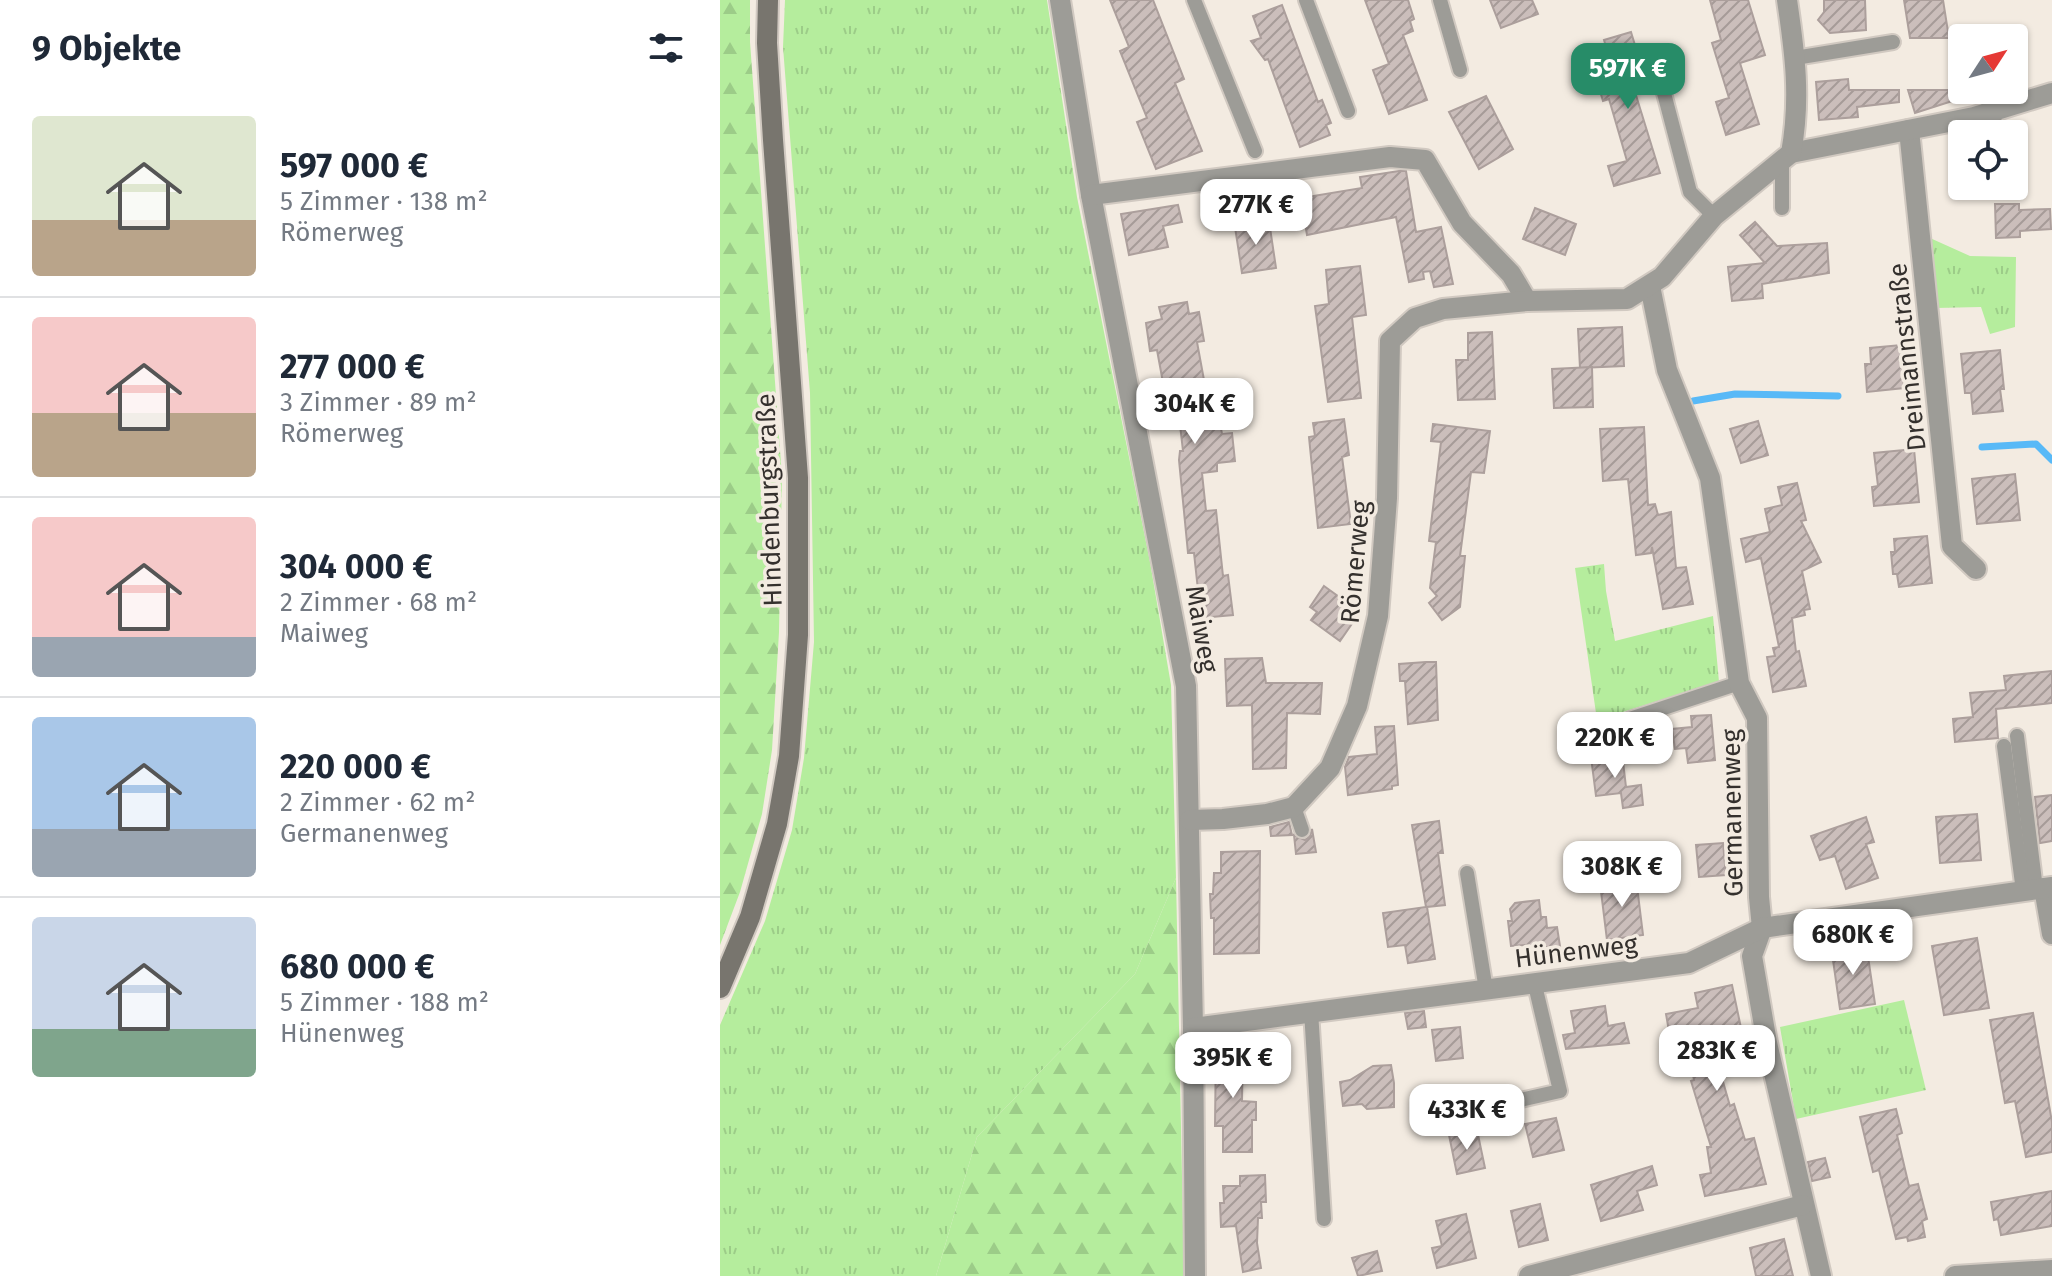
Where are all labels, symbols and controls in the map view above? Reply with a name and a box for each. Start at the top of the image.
north arrow [1948,24,2028,104]
map controls [1948,24,2028,200]
icon: filters [644,26,688,70]
text: 9 Objekte [32,28,181,69]
pin: 597K € [1563,43,1693,111]
text: 597K € [1589,53,1667,84]
button: locate [1948,120,2028,200]
text: 597 000 € [280,145,428,186]
icon: home [96,148,192,244]
pin: 277K € [1191,179,1321,247]
text: 5 Zimmer · 138 m² [280,186,488,217]
text: 277K € [1218,189,1294,220]
text: Römerweg [280,217,403,248]
street label: Dreimannstraße [1882,261,1933,452]
text: 277 000 € [280,346,425,387]
icon: home [96,349,192,445]
pin: 304K € [1130,378,1260,446]
text: 3 Zimmer · 89 m² [280,387,477,418]
text: 304K € [1154,388,1236,419]
street label: Hindenburgstraße [750,393,789,607]
text: Römerweg [280,418,403,449]
street label: Römerweg [1335,499,1376,625]
text: 304 000 € [280,546,433,587]
icon: home [96,549,192,645]
street label: Maiweg [1179,583,1224,676]
text: 2 Zimmer · 68 m² [280,587,477,618]
text: Maiweg [280,618,368,649]
pin: 220K € [1550,712,1680,780]
text: 220K € [1575,722,1655,753]
street label: Germanenweg [1716,728,1749,897]
text: 220 000 € [280,746,431,787]
icon: home [96,749,192,845]
text: 2 Zimmer · 62 m² [280,787,475,818]
text: Germanenweg [280,818,448,849]
pin: 308K € [1557,841,1687,909]
text: 308K € [1581,851,1663,882]
pin: 680K € [1788,909,1918,977]
text: 680K € [1812,919,1894,950]
street label: Hünenweg [1513,929,1640,974]
text: 680 000 € [280,946,435,987]
icon: home [96,949,192,1045]
text: 5 Zimmer · 188 m² [280,987,489,1018]
text: Hünenweg [280,1018,404,1049]
pin: 283K € [1652,1025,1782,1093]
pin: 395K € [1168,1032,1298,1100]
text: 283K € [1677,1035,1757,1066]
text: 395K € [1193,1042,1273,1073]
pin: 433K € [1402,1084,1532,1152]
text: 433K € [1427,1094,1507,1125]

